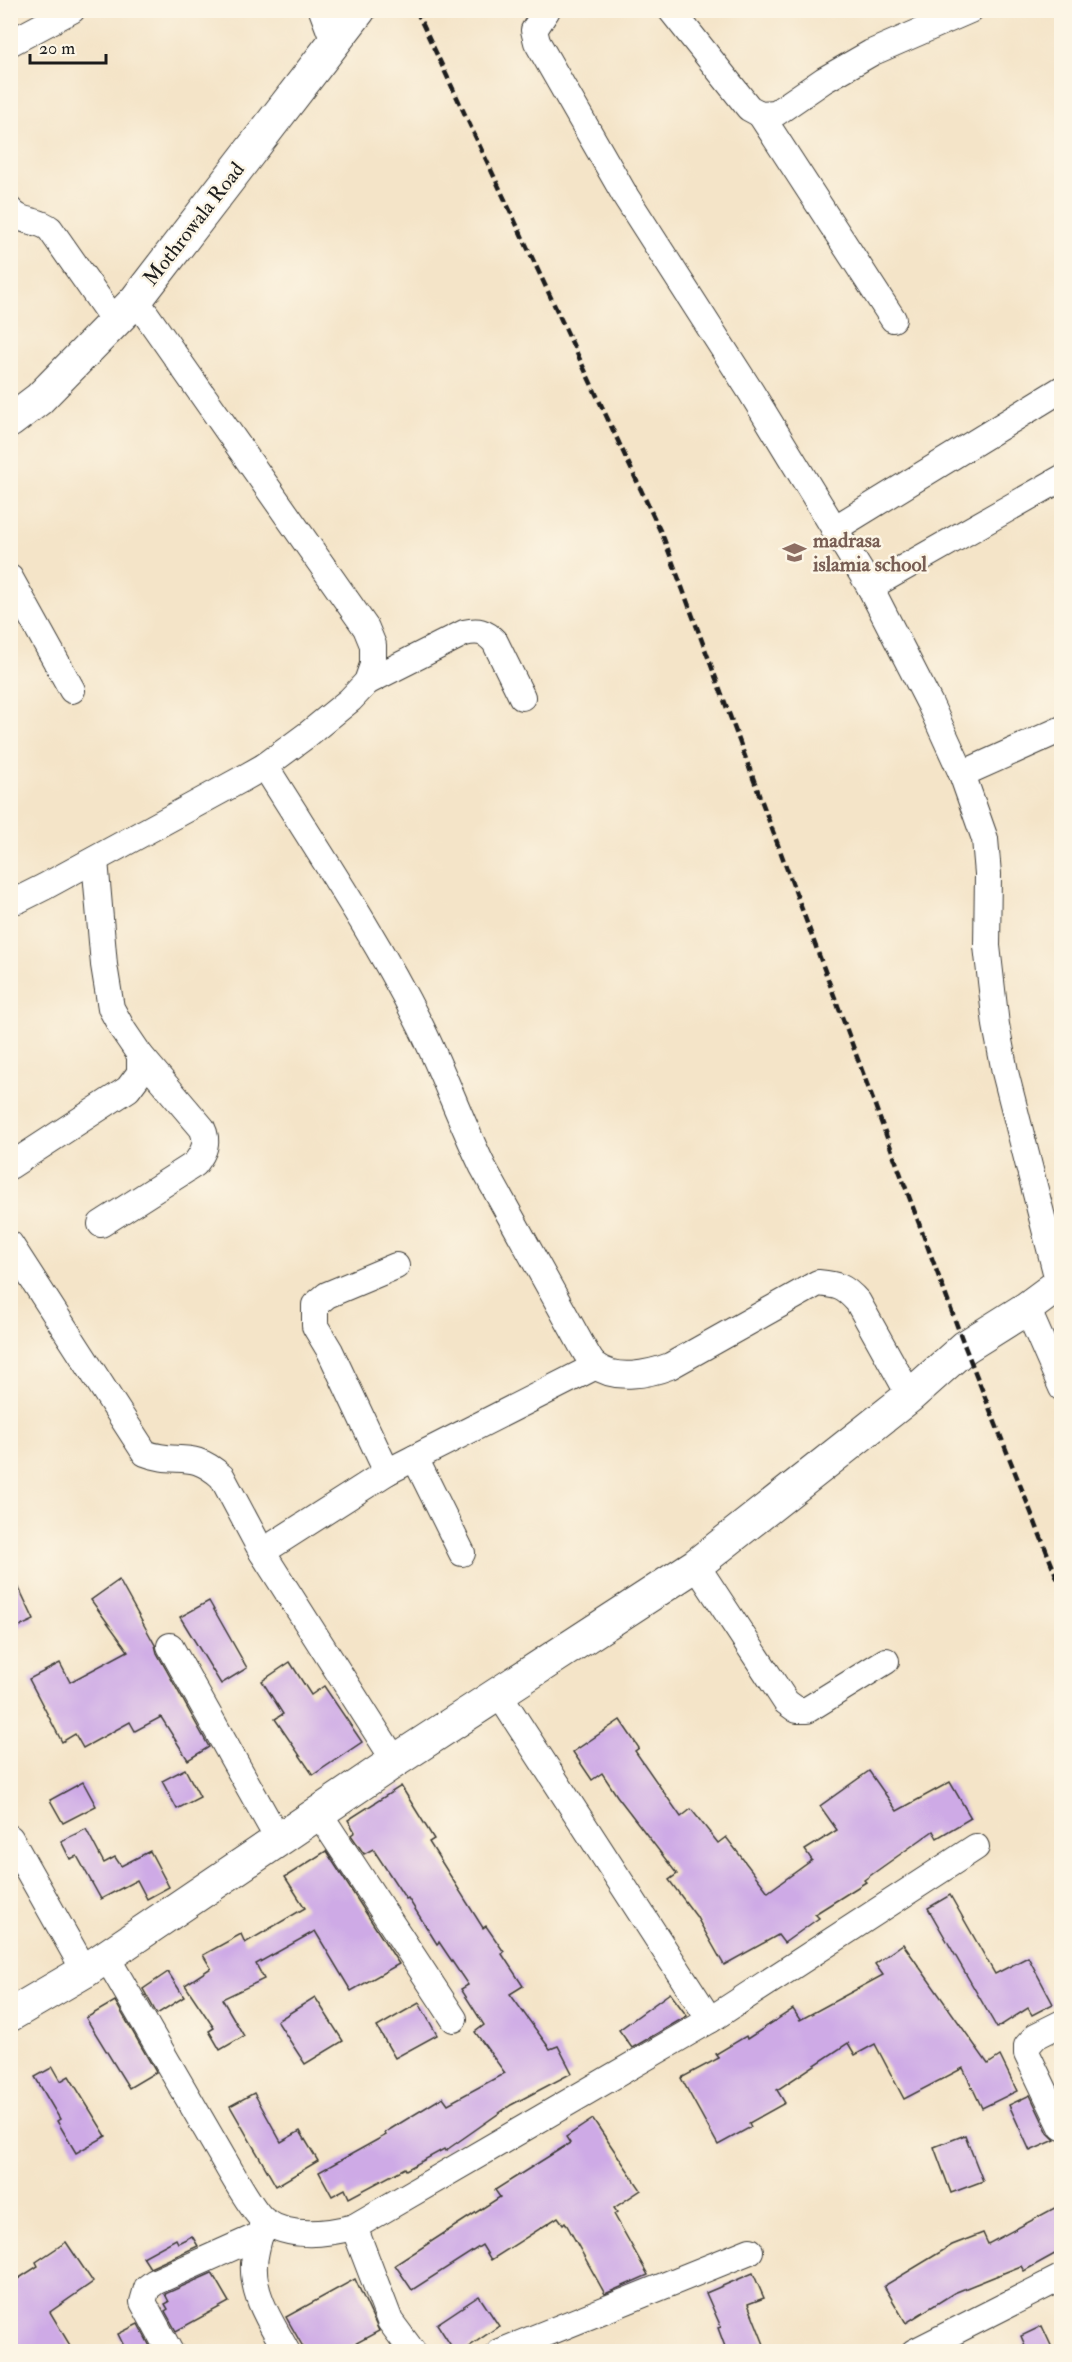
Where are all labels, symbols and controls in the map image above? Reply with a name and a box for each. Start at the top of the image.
scale bar [30,27,106,65]
text: 20 m [39,37,75,60]
street label: Mothrowala Road [137,156,251,291]
place label: madrasa islamia school [812,527,927,578]
school or university icon: madrasa islamia school [782,539,808,565]

